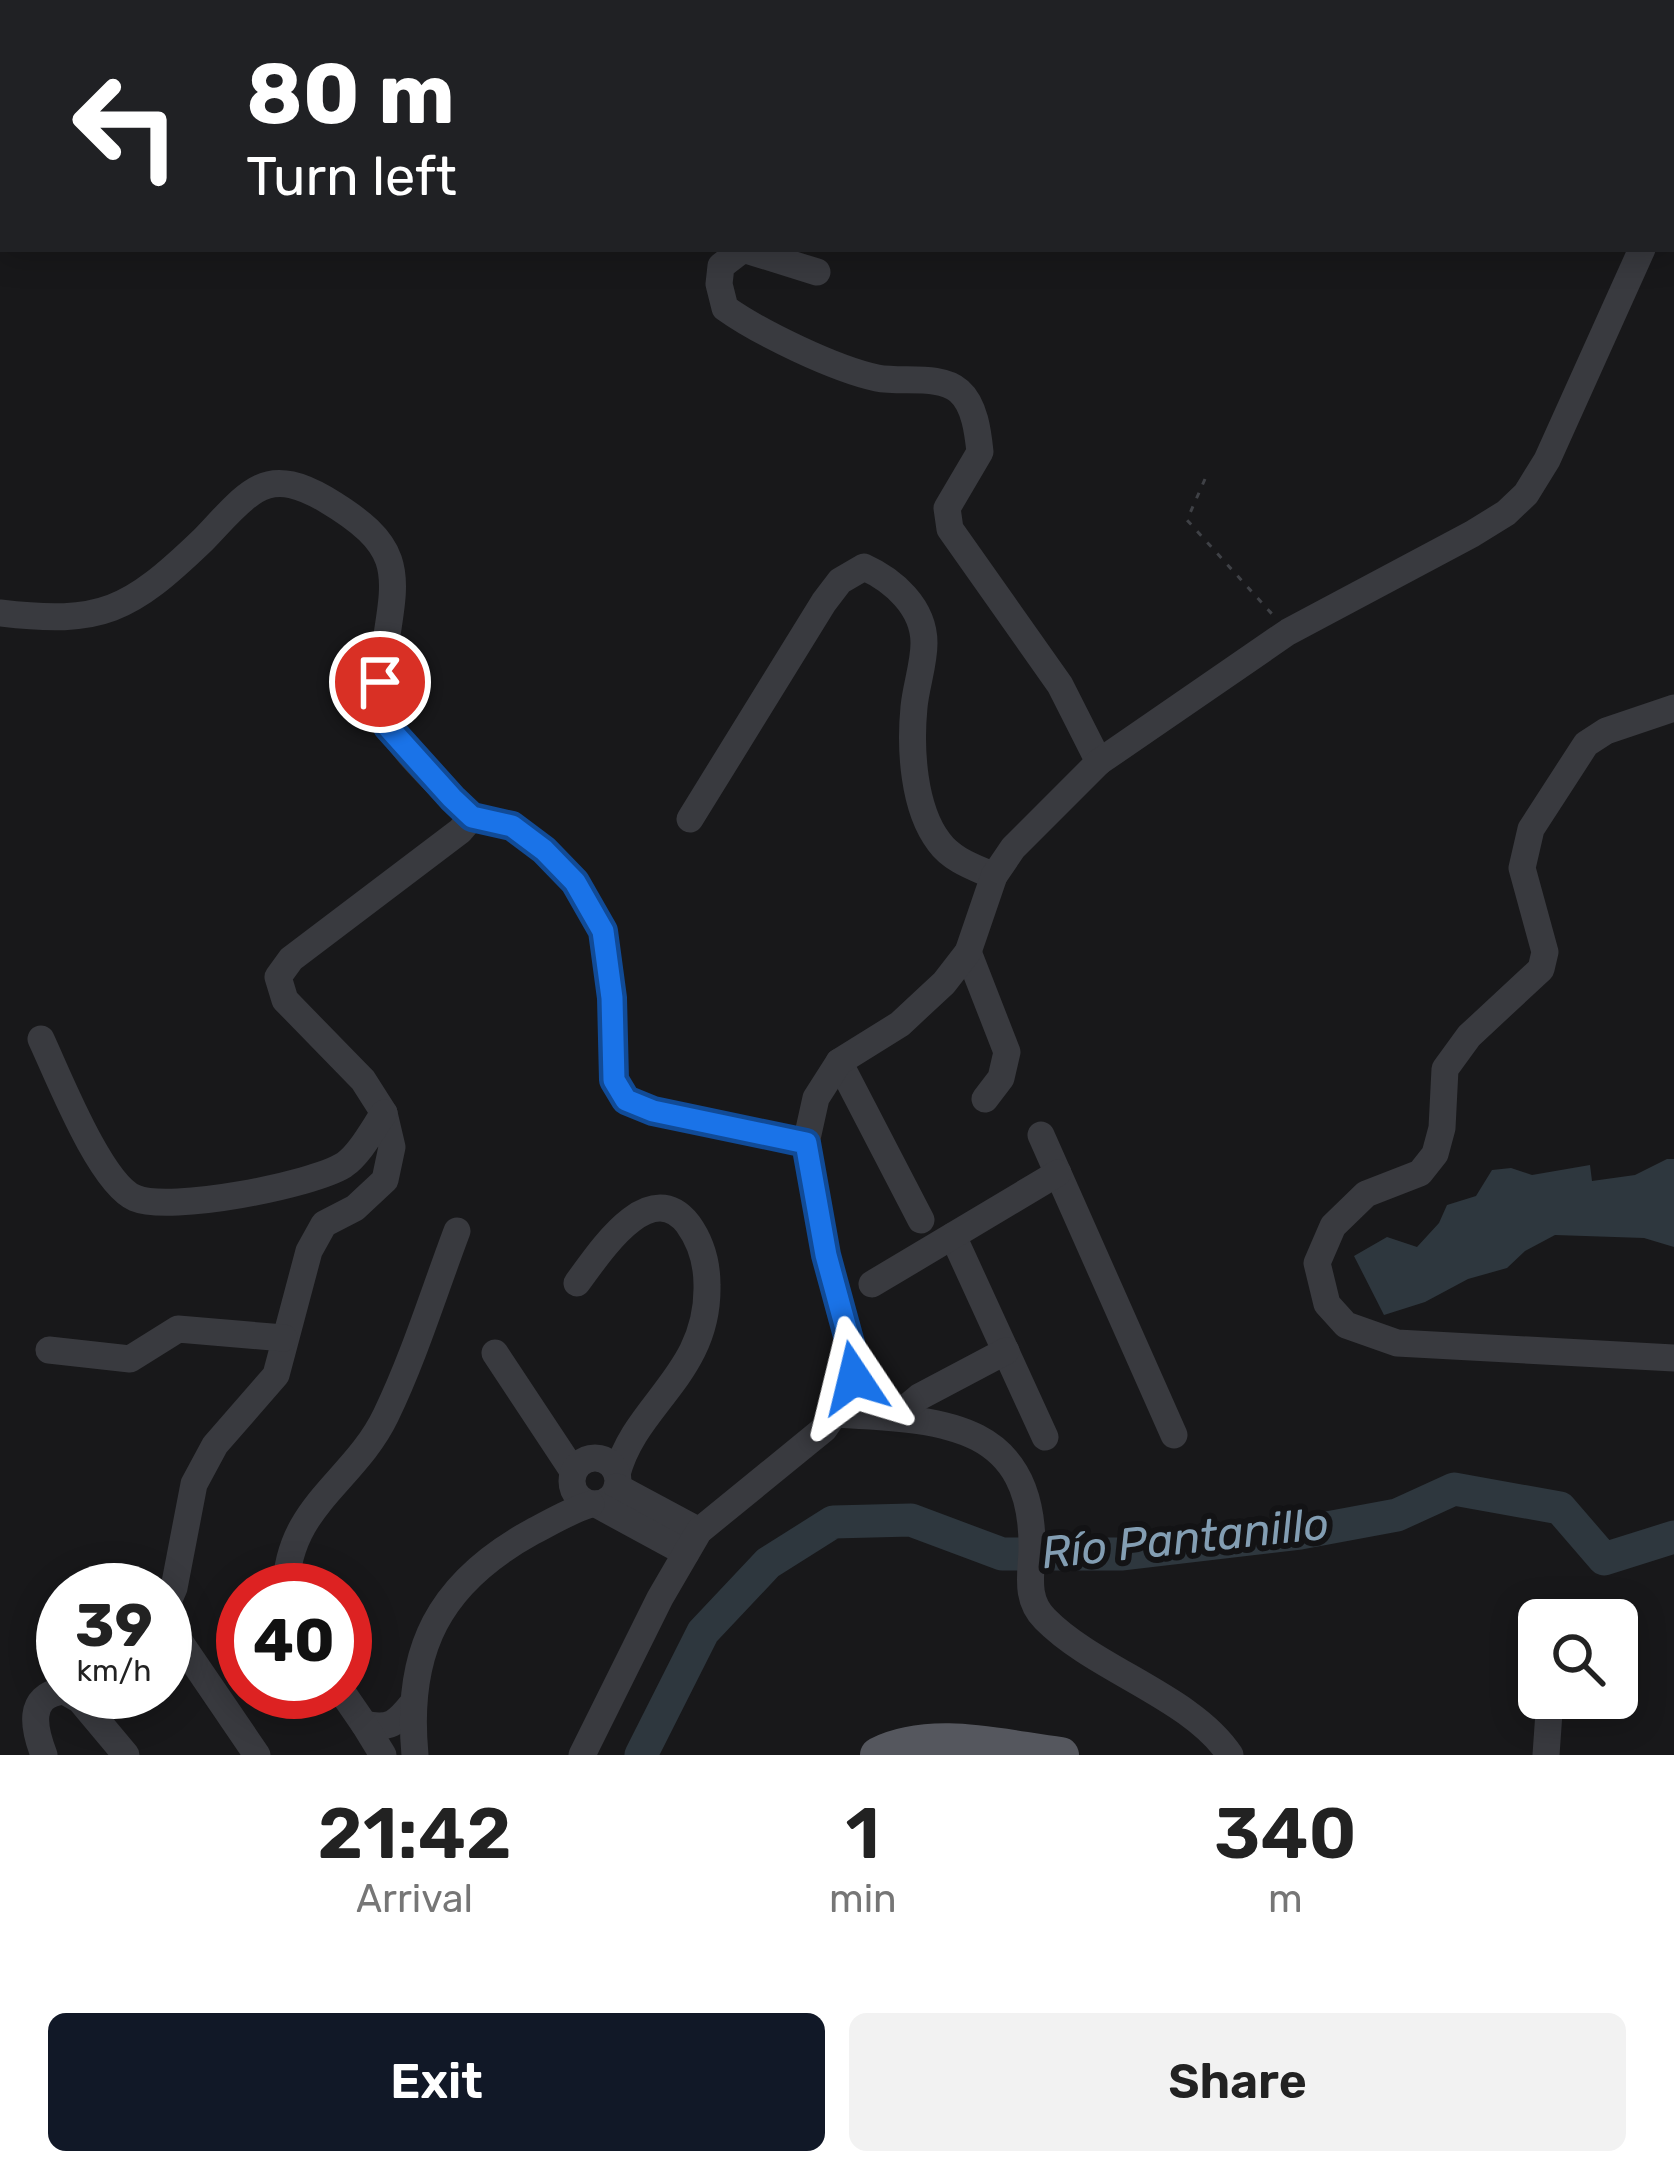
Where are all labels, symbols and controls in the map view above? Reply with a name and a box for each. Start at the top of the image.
text: 80 m [246,44,455,144]
icon: left [48,48,204,204]
text: Turn left [246,145,457,209]
pin [329,631,431,733]
icon: arrive [347,649,413,715]
position arrow [791,1315,917,1441]
water label: Río Pantanillo [1038,1497,1332,1579]
speed limit sign: 40 [216,1563,372,1719]
text: 39 [75,1590,153,1661]
map controls [1518,1599,1638,1719]
button: search [1518,1599,1638,1719]
text: km/h [77,1653,151,1689]
text: 21:42 [317,1791,512,1876]
text: 1 [846,1791,880,1876]
text: 340 [1214,1791,1357,1876]
text: Arrival [356,1876,473,1922]
text: min [829,1876,897,1922]
text: m [1268,1876,1303,1922]
button: Exit [48,2013,825,2151]
button: Share [849,2013,1626,2151]

